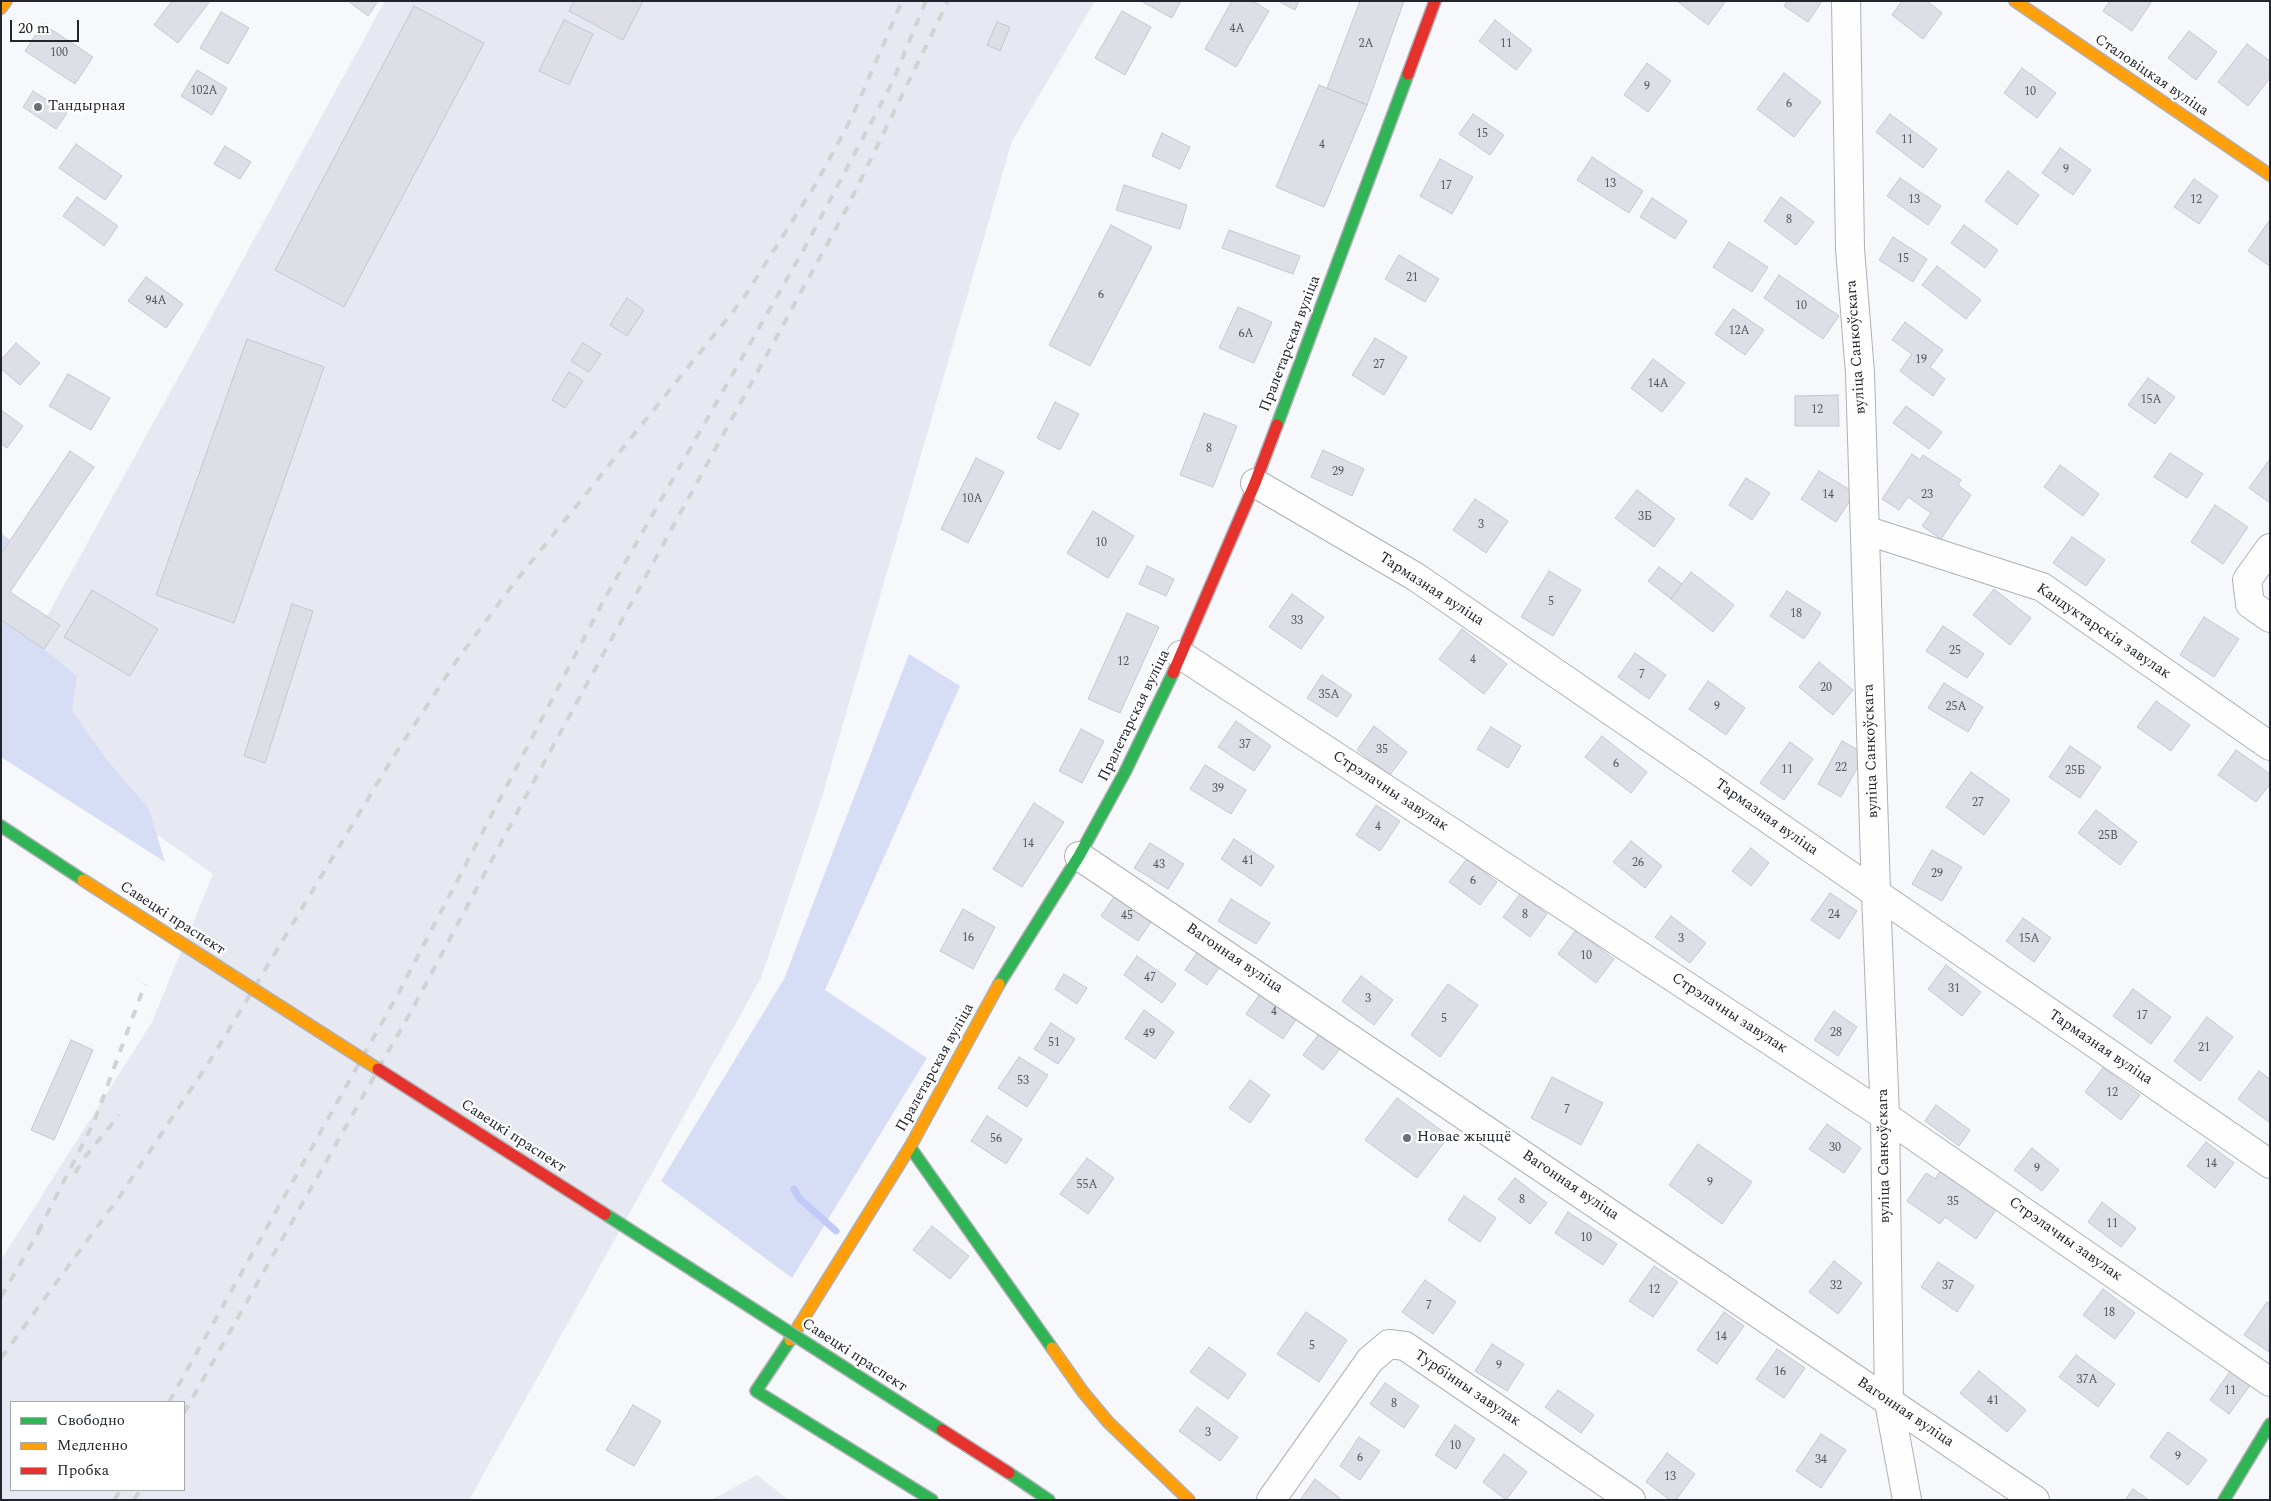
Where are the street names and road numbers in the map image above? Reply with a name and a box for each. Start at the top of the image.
street label: Сталовіцкая вуліца [2091,31,2211,121]
street label: Пралетарская вуліца [1257,273,1325,415]
street label: вуліца Санкоўскага [1843,279,1871,415]
street label: Тармазная вуліца [1375,549,1487,631]
street label: Кандуктарскія завулак [2032,580,2174,684]
street label: Пралетарская вуліца [1095,647,1175,785]
street label: вуліца Санкоўскага [1861,683,1883,819]
street label: Стрэлачны завулак [1329,748,1451,836]
street label: Тармазная вуліца [1711,776,1821,860]
street label: Савецкі праспект [116,878,228,960]
street label: Вагонная вуліца [1182,920,1286,998]
street label: Стрэлачны завулак [1668,970,1790,1058]
street label: Пралетарская вуліца [893,1000,979,1136]
street label: Тармазная вуліца [2045,1007,2155,1089]
street label: вуліца Санкоўскага [1875,1088,1895,1224]
street label: Савецкі праспект [457,1096,569,1178]
street label: Вагонная вуліца [1518,1147,1622,1225]
street label: Стрэлачны завулак [2005,1194,2125,1286]
street label: Савецкі праспект [798,1315,910,1397]
street label: Турбінны завулак [1410,1347,1524,1431]
street label: Вагонная вуліца [1853,1374,1957,1452]

